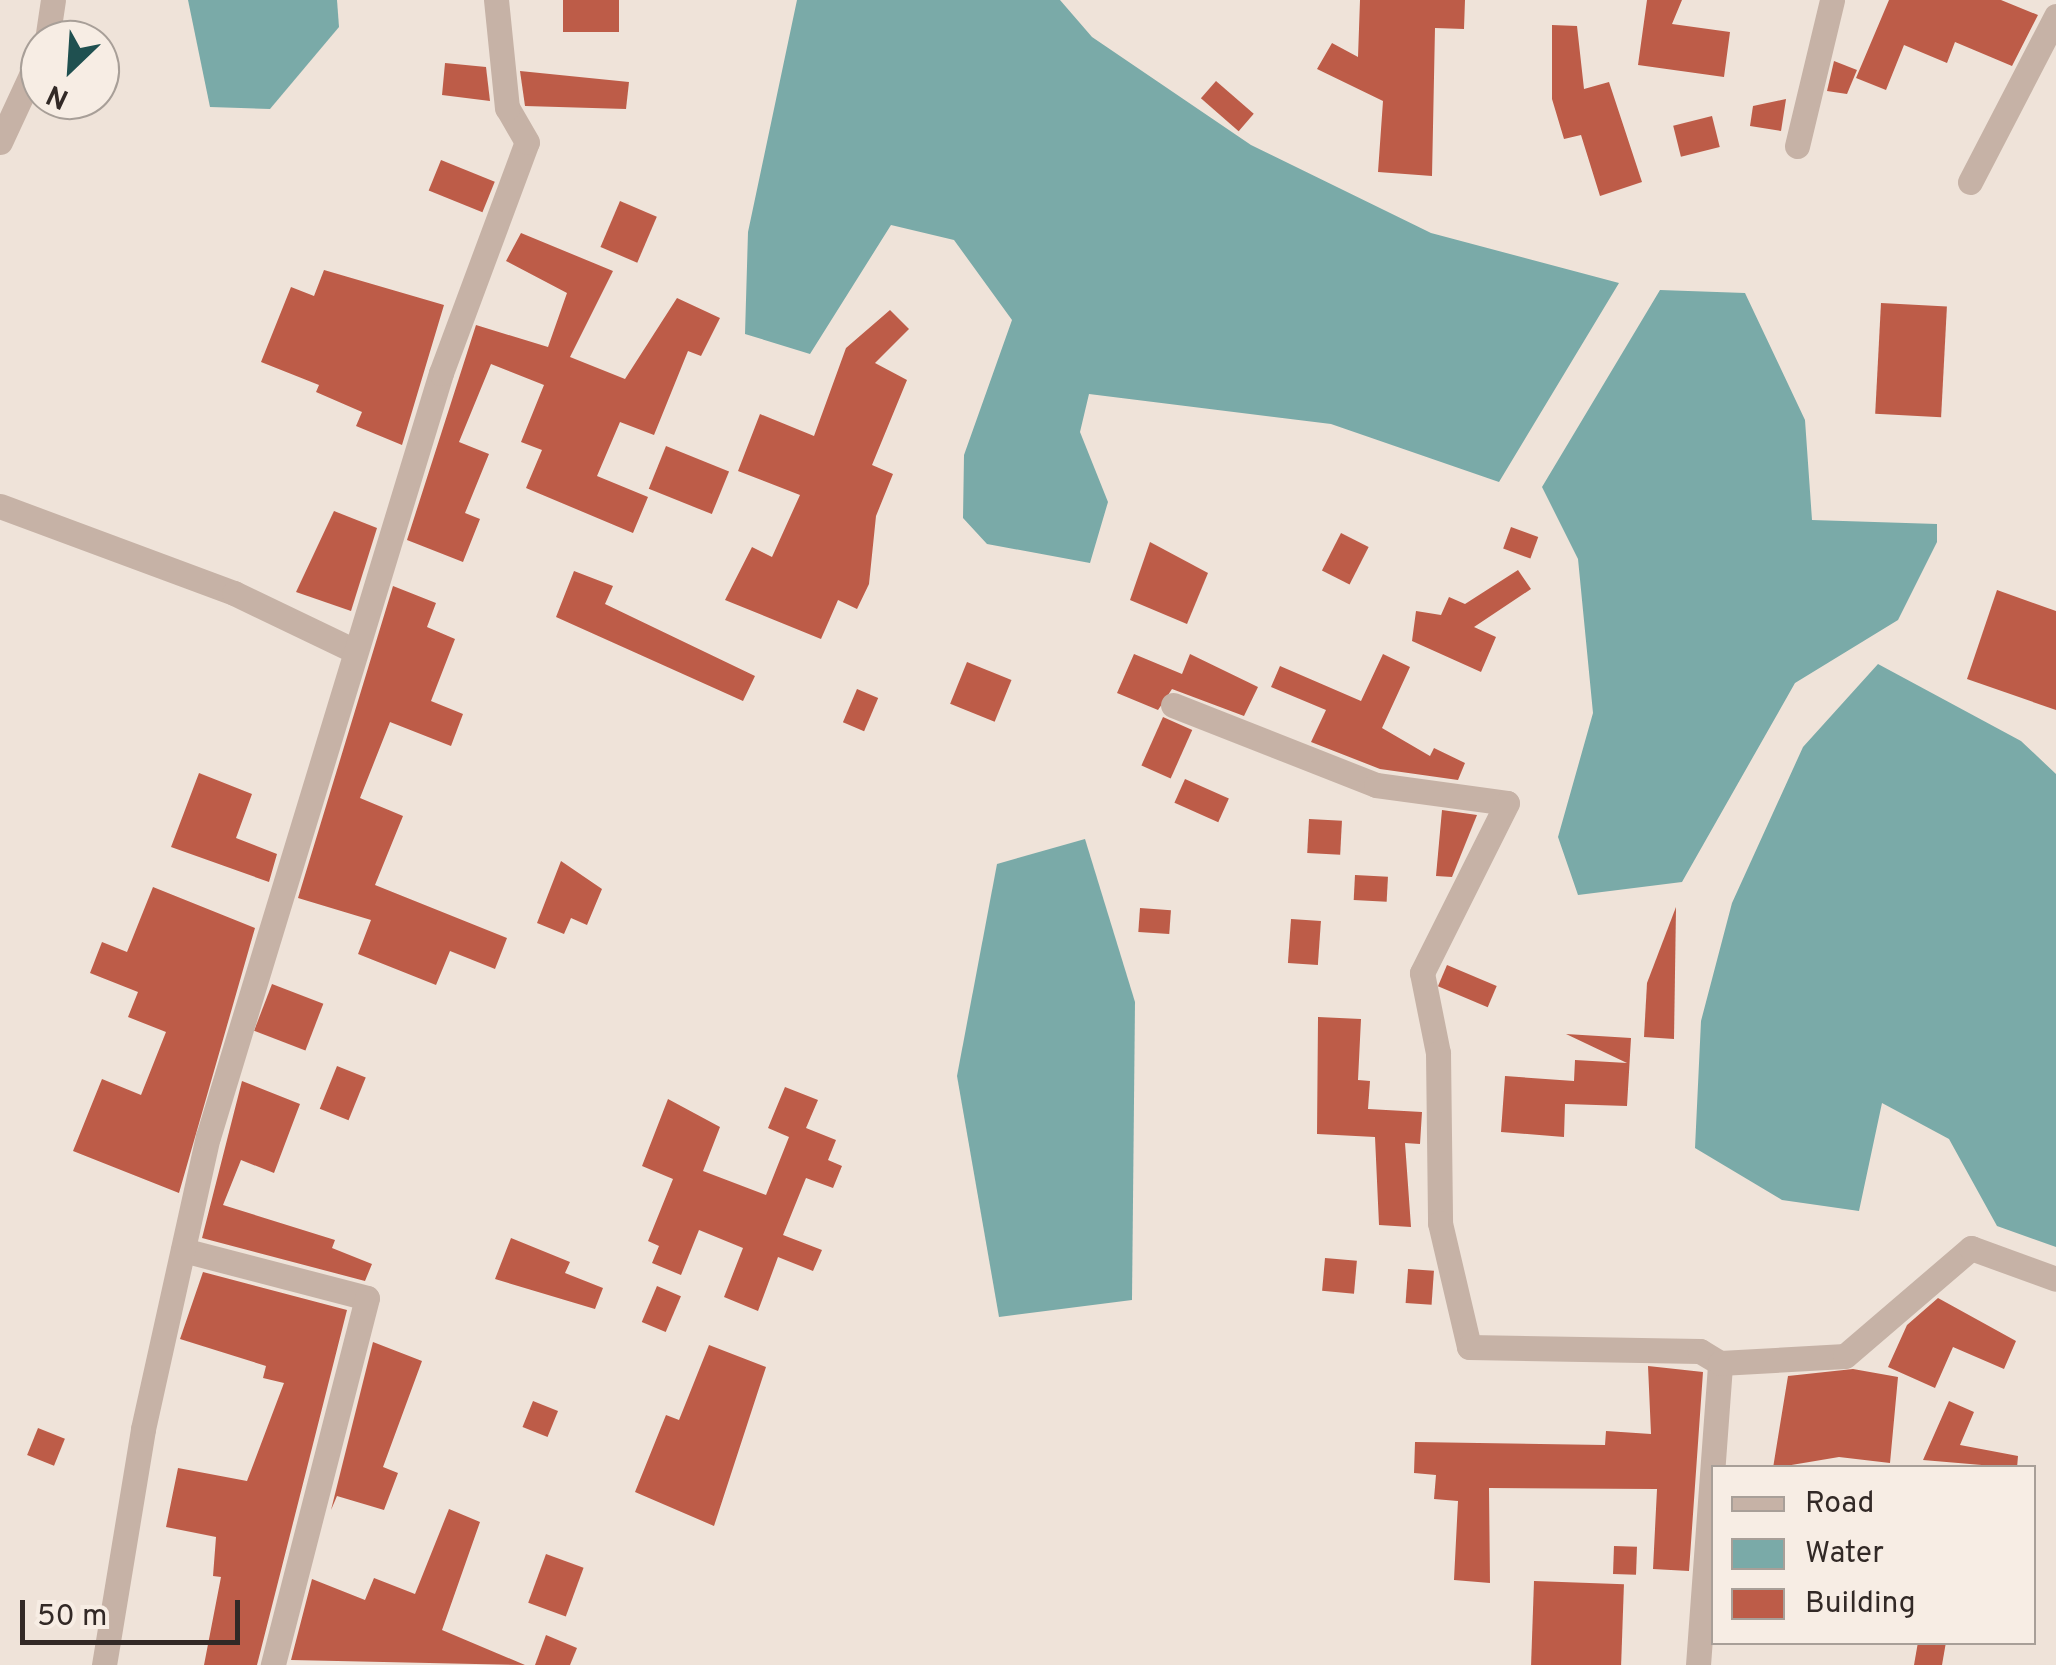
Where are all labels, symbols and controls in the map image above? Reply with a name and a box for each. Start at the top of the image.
north arrow [20,20,120,120]
text: N [41,75,75,116]
legend [1711,1465,2036,1645]
text: Road [1805,1486,1874,1523]
text: Water [1805,1536,1884,1573]
scale bar [25,1580,245,1642]
text: Building [1805,1586,1916,1623]
text: 50 m [37,1599,107,1636]

